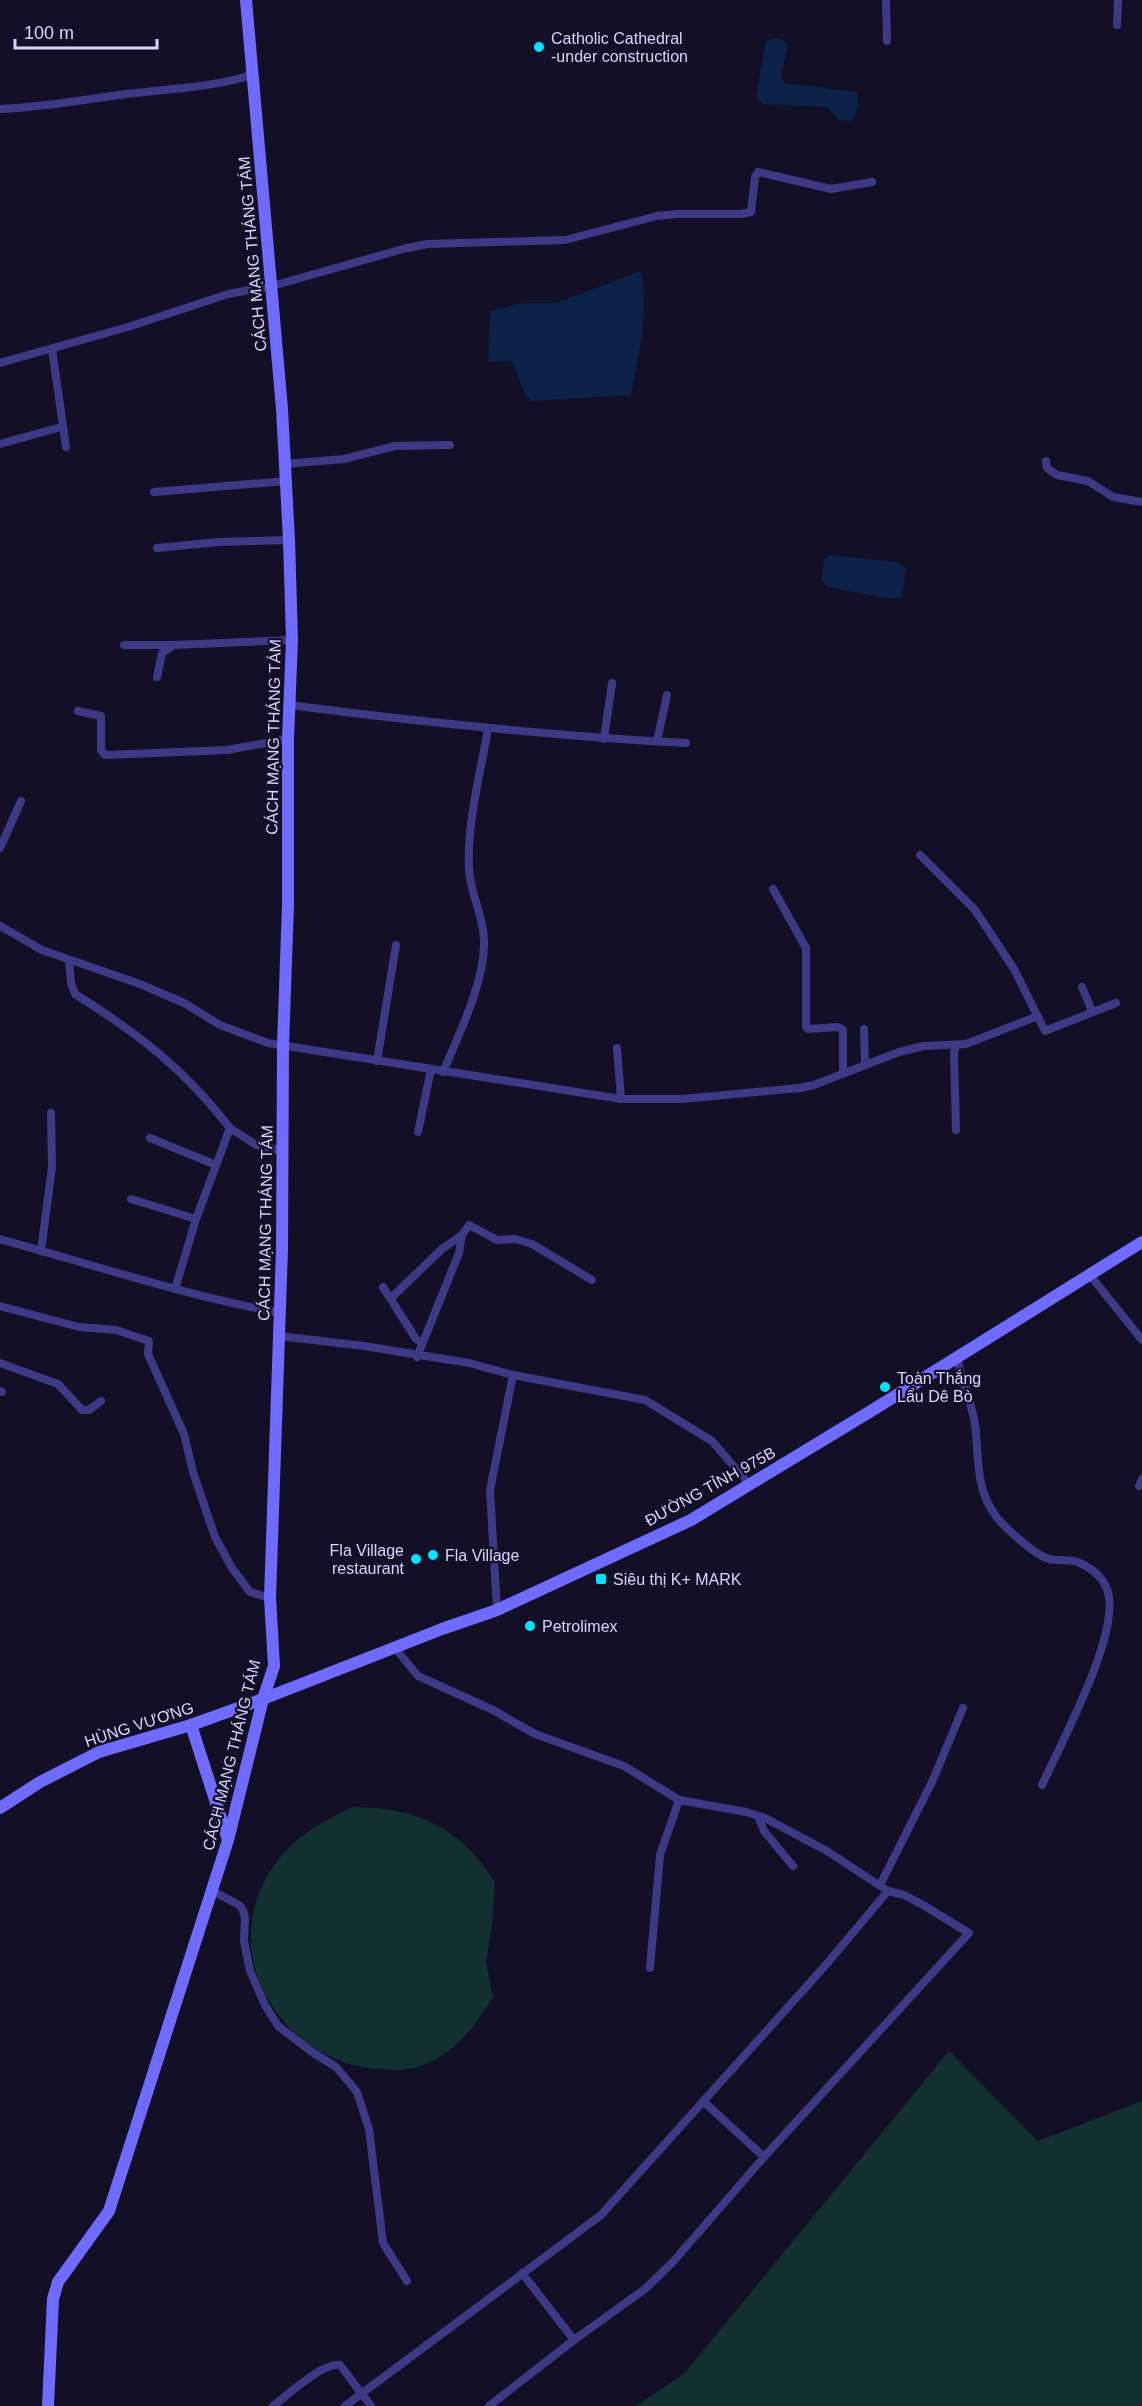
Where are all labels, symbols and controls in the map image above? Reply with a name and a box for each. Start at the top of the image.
scale bar [15,12,158,50]
text: 100 m [24,23,74,43]
place label: Catholic Cathedral -under construction [551,30,688,65]
marker: Catholic Cathedral -under construction [532,40,546,54]
street label: CÁCH MẠNG THÁNG TÁM [234,156,270,352]
street label: CÁCH MẠNG THÁNG TÁM [262,639,284,835]
street label: CÁCH MẠNG THÁNG TÁM [254,1125,276,1321]
place label: Toàn Thắng Lẩu Dê Bò [897,1369,981,1405]
marker: Toàn Thắng Lẩu Dê Bò [878,1380,892,1394]
street label: ĐƯỜNG TỈNH 975B [642,1443,778,1529]
place label: Fla Village restaurant [330,1542,405,1577]
place label: Fla Village [445,1547,520,1564]
marker: Fla Village [426,1548,440,1562]
marker: Fla Village restaurant [409,1552,423,1566]
place label: Siêu thị K+ MARK [613,1571,742,1588]
marker: Siêu thị K+ MARK [594,1572,608,1586]
place label: Petrolimex [542,1618,618,1635]
marker: Petrolimex [523,1619,537,1633]
street label: CÁCH MẠNG THÁNG TÁM [199,1658,263,1852]
street label: HÙNG VƯƠNG [82,1698,196,1750]

